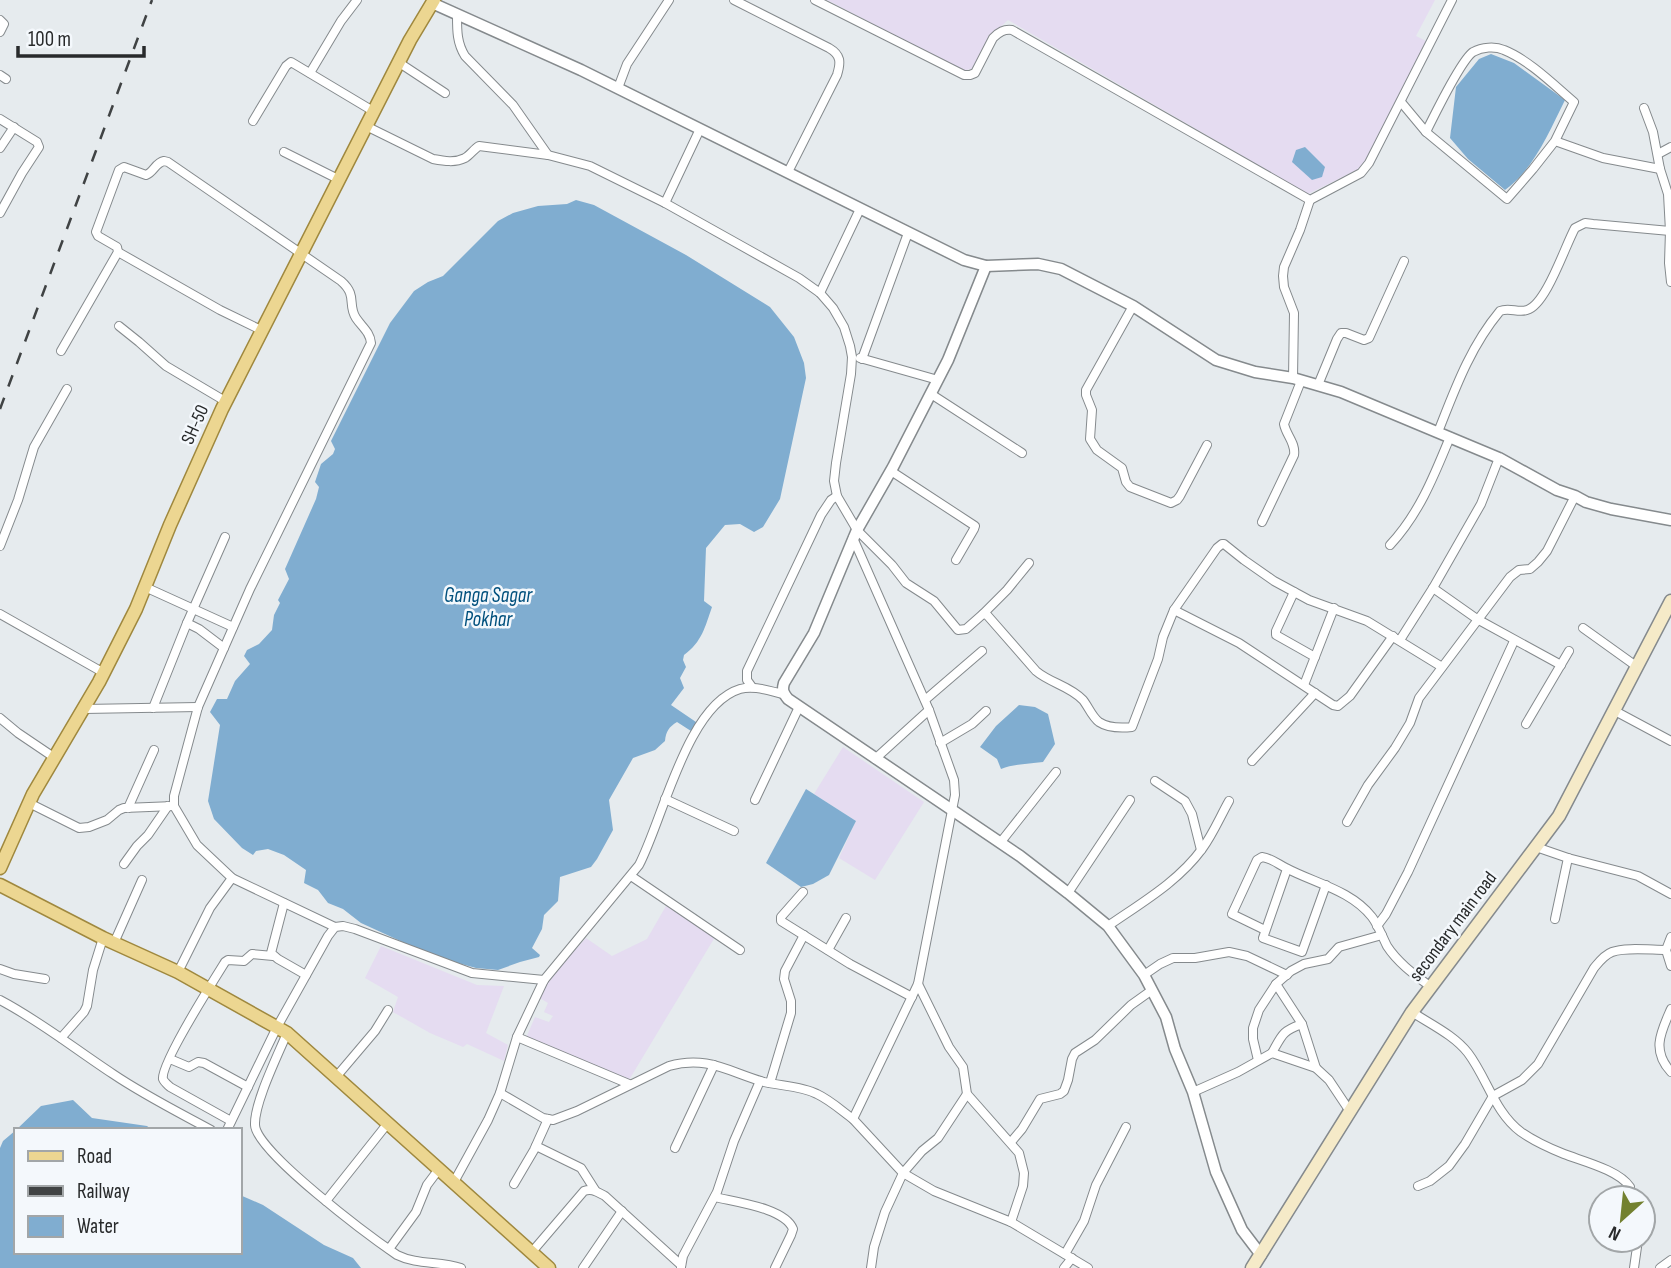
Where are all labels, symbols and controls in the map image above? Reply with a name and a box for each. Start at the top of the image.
scale bar [18,14,144,58]
text: 100 m [28,27,71,52]
street label: SH-50 [177,401,214,448]
water label: Ganga Sagar Pokhar [444,583,533,632]
street label: secondary main road [1404,867,1502,986]
legend [14,1128,242,1254]
text: Road [77,1144,112,1169]
text: Railway [77,1179,130,1204]
north arrow [1587,1184,1657,1254]
text: Water [77,1214,119,1239]
text: N [1605,1220,1625,1245]

